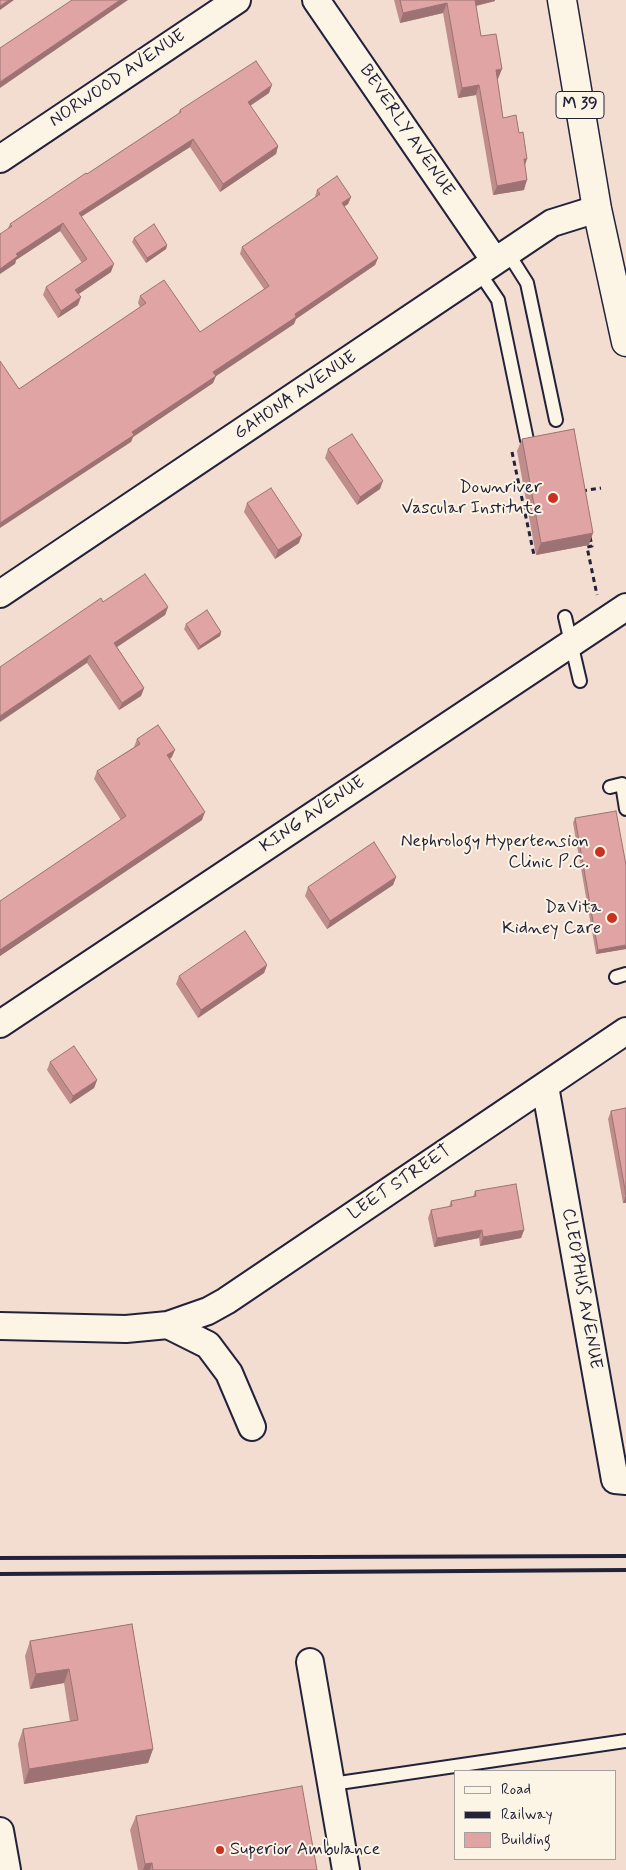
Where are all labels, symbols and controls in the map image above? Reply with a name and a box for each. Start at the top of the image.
street label: NORWOOD AVENUE [46,25,190,133]
street label: BEVERLY AVENUE [354,61,458,201]
road number: M 39 [556,92,604,118]
street label: GAHONA AVENUE [231,347,361,445]
place label: Downriver Vascular Institute [402,477,542,520]
marker: Downriver Vascular Institute [546,491,560,505]
street label: KING AVENUE [256,772,370,858]
place label: Nephrology Hypertension Clinic P.C. [401,831,589,874]
marker: Nephrology Hypertension Clinic P.C. [593,845,607,859]
place label: DaVita Kidney Care [502,897,601,940]
marker: DaVita Kidney Care [605,911,619,925]
street label: LEET STREET [344,1141,456,1225]
street label: CLEOPHUS AVENUE [556,1207,606,1371]
legend [454,1770,616,1860]
text: Road [501,1780,531,1800]
text: Railway [501,1805,553,1825]
text: Building [501,1830,551,1850]
place label: Superior Ambulance [230,1839,380,1861]
marker: Superior Ambulance [214,1844,226,1856]

